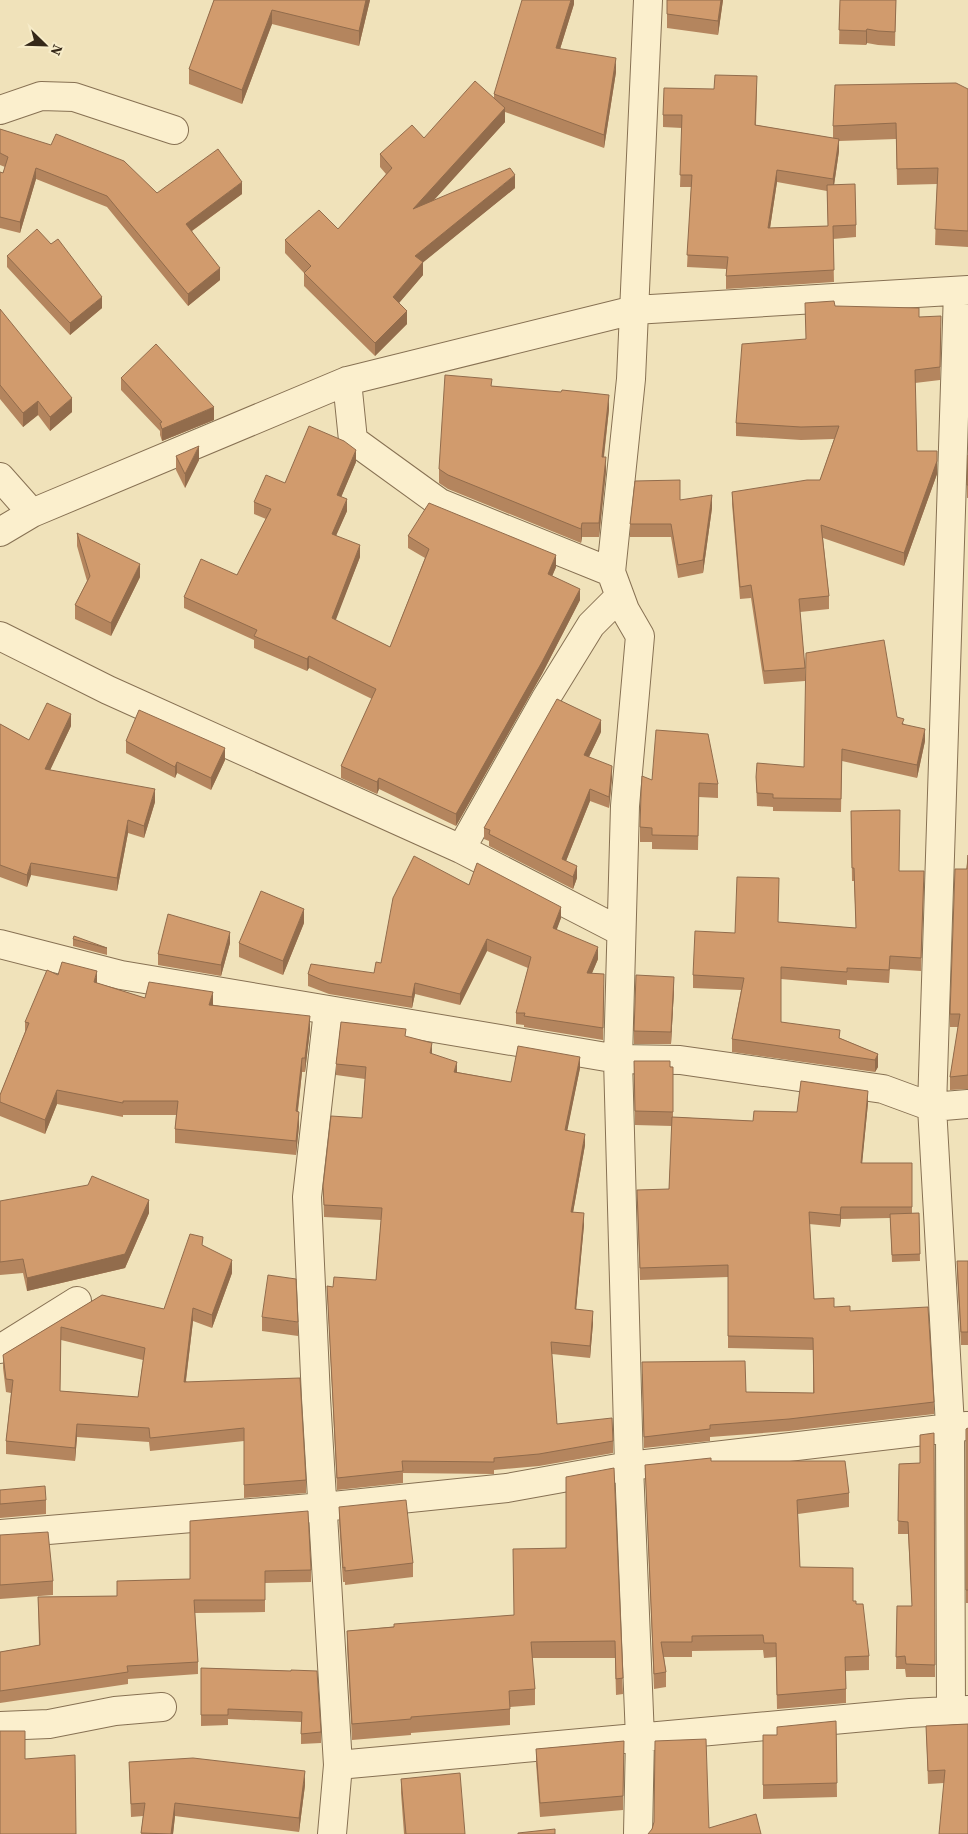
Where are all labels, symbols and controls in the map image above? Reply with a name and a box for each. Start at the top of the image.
north arrow [20,20,70,70]
text: N [46,41,68,59]

